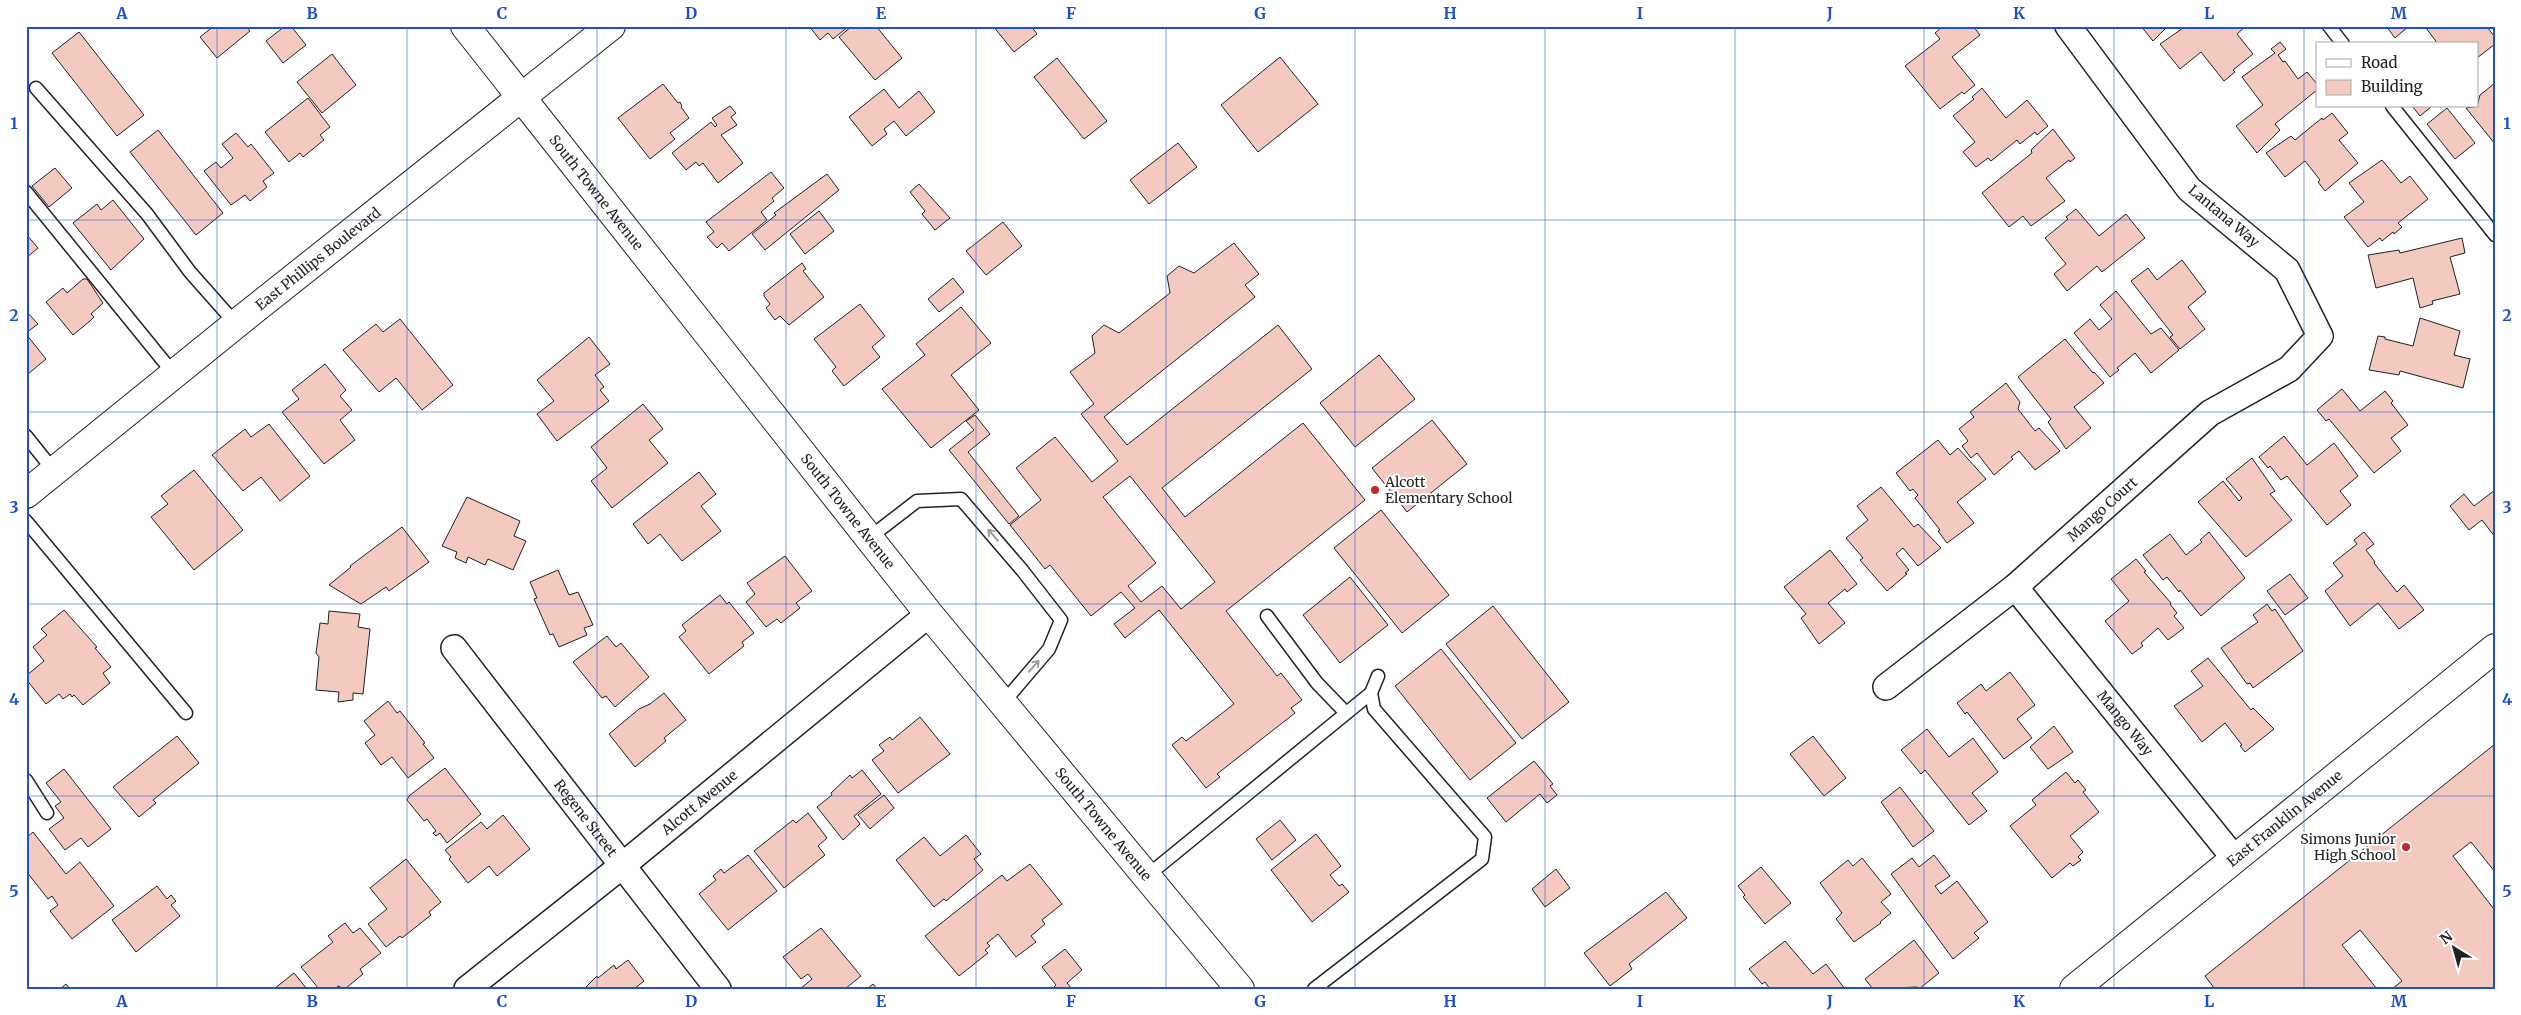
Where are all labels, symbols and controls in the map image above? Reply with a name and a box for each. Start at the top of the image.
text: A [115,3,128,23]
text: B [306,3,318,23]
text: C [497,3,507,23]
text: D [685,3,697,23]
text: E [876,3,887,23]
text: F [1066,3,1076,23]
text: G [1254,3,1266,23]
text: H [1443,3,1457,23]
text: I [1637,3,1643,23]
text: J [1826,3,1833,23]
text: K [2013,3,2025,23]
text: L [2204,3,2214,23]
text: M [2391,3,2408,23]
legend [2316,42,2478,108]
text: Road [2361,53,2397,72]
text: Building [2361,77,2423,96]
text: 1 [10,113,18,133]
text: 1 [2503,113,2511,133]
street label: South Towne Avenue [545,131,647,254]
street label: Lantana Way [2185,181,2264,252]
street label: East Phillips Boulevard [252,203,385,314]
text: 2 [9,305,19,325]
text: 2 [2502,305,2512,325]
street label: South Towne Avenue [797,450,899,572]
place label: Alcott Elementary School [1384,473,1513,507]
street label: Mango Court [2063,473,2141,545]
marker: Alcott Elementary School [1369,484,1381,496]
text: 3 [9,497,19,517]
text: 3 [2502,497,2512,517]
one-way arrow [987,529,998,542]
one-way arrow [1029,659,1040,672]
street label: Mango Way [2093,687,2157,760]
text: 4 [9,689,19,709]
text: 4 [2502,689,2512,709]
street label: South Towne Avenue [1051,764,1155,884]
street label: Alcott Avenue [657,766,741,839]
street label: East Franklin Avenue [2223,766,2346,871]
street label: Regene Street [550,776,621,861]
place label: Simons Junior High School [2300,830,2397,864]
marker: Simons Junior High School [2400,841,2412,853]
text: 5 [9,881,19,901]
text: 5 [2502,881,2512,901]
north arrow [2428,922,2478,972]
text: N [2436,927,2456,948]
text: A [115,991,128,1011]
text: B [306,991,318,1011]
text: C [497,991,507,1011]
text: D [685,991,697,1011]
text: E [876,991,887,1011]
text: F [1066,991,1076,1011]
text: G [1254,991,1266,1011]
text: H [1443,991,1457,1011]
text: I [1637,991,1643,1011]
text: J [1826,991,1833,1011]
text: K [2013,991,2025,1011]
text: L [2204,991,2214,1011]
text: M [2391,991,2408,1011]

